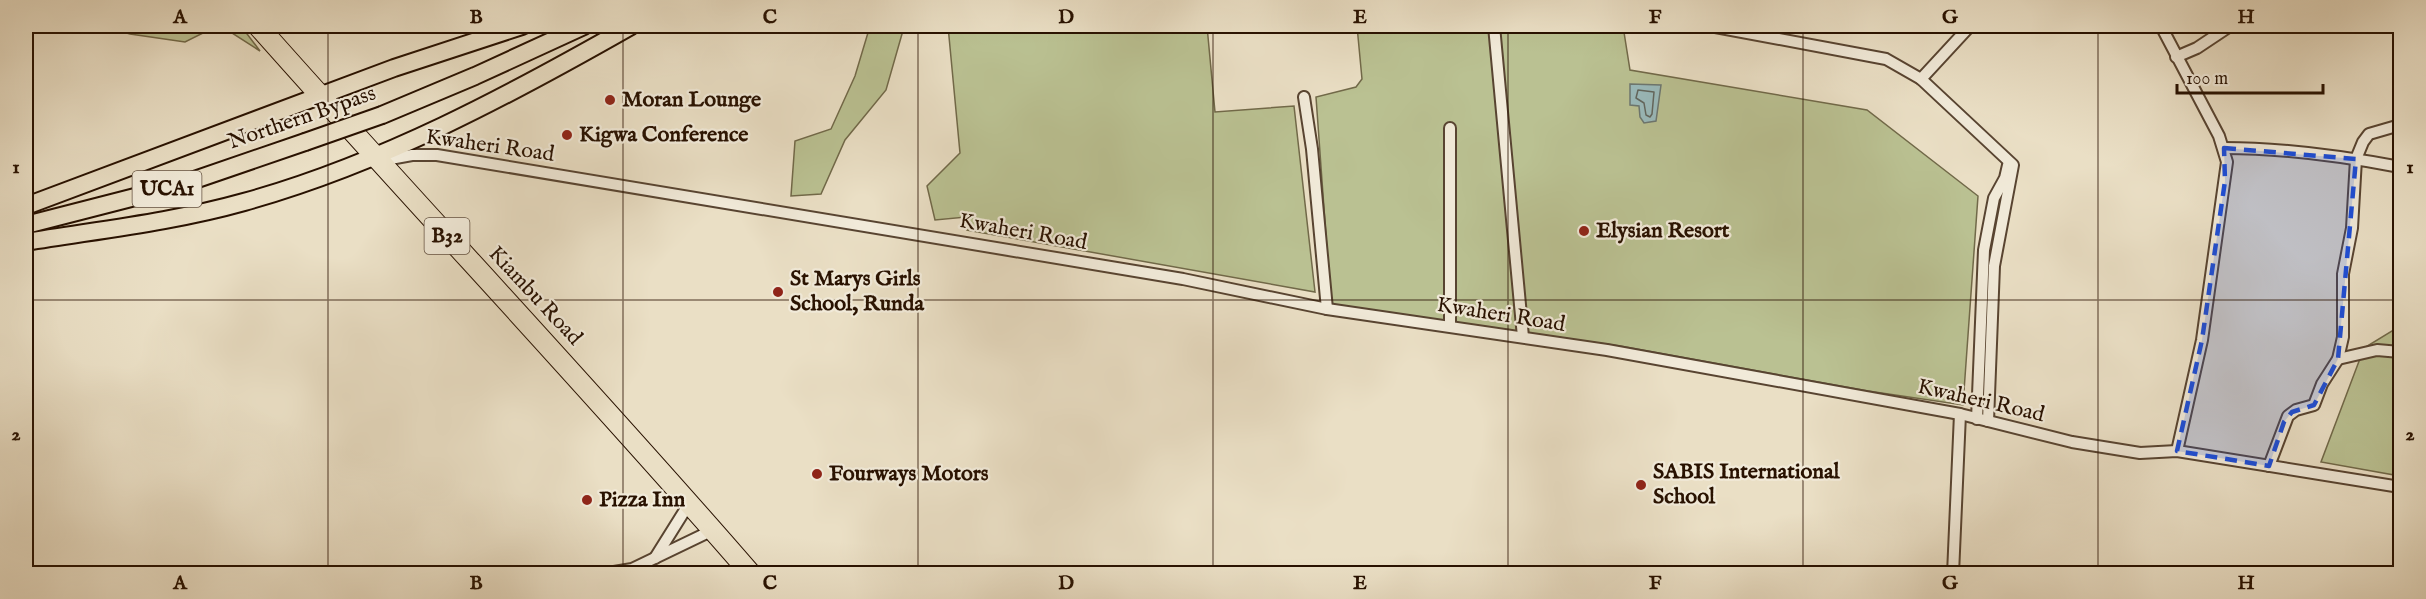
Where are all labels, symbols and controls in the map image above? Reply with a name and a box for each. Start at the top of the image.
text: A [172,5,188,30]
text: B [469,5,483,30]
text: C [763,5,777,30]
text: D [1058,5,1074,30]
text: E [1353,5,1367,30]
text: F [1649,5,1662,30]
text: G [1942,5,1959,30]
text: H [2237,5,2255,30]
scale bar [2177,57,2322,95]
text: 100 m [2186,68,2228,91]
street label: Northern Bypass [224,80,380,156]
place label: Moran Lounge [622,86,761,114]
marker: Moran Lounge [603,93,617,107]
place label: Kigwa Conference [579,121,748,149]
street label: Kwaheri Road [424,123,556,169]
marker: Kigwa Conference [560,128,574,142]
text: 1 [12,155,20,180]
text: 1 [2406,155,2414,180]
road number: UCA1 [132,171,201,207]
street label: Kwaheri Road [957,207,1089,257]
place label: Elysian Resort [1596,217,1730,245]
road number: B32 [424,218,470,254]
marker: Elysian Resort [1577,224,1591,238]
street label: Kiambu Road [482,240,588,352]
place label: St Marys Girls School, Runda [790,265,924,318]
marker: St Marys Girls School, Runda [771,285,785,299]
street label: Kwaheri Road [1435,291,1567,339]
street label: Kwaheri Road [1915,373,2048,429]
text: 2 [11,422,21,447]
text: 2 [2405,422,2415,447]
place label: SABIS International School [1653,458,1841,511]
place label: Fourways Motors [829,460,989,488]
marker: Fourways Motors [810,467,824,481]
marker: SABIS International School [1634,478,1648,492]
place label: Pizza Inn [599,486,685,514]
marker: Pizza Inn [580,493,594,507]
text: A [172,571,188,596]
text: B [469,571,483,596]
text: C [763,571,777,596]
text: D [1058,571,1074,596]
text: E [1353,571,1367,596]
text: F [1649,571,1662,596]
text: G [1942,571,1959,596]
text: H [2237,571,2255,596]

